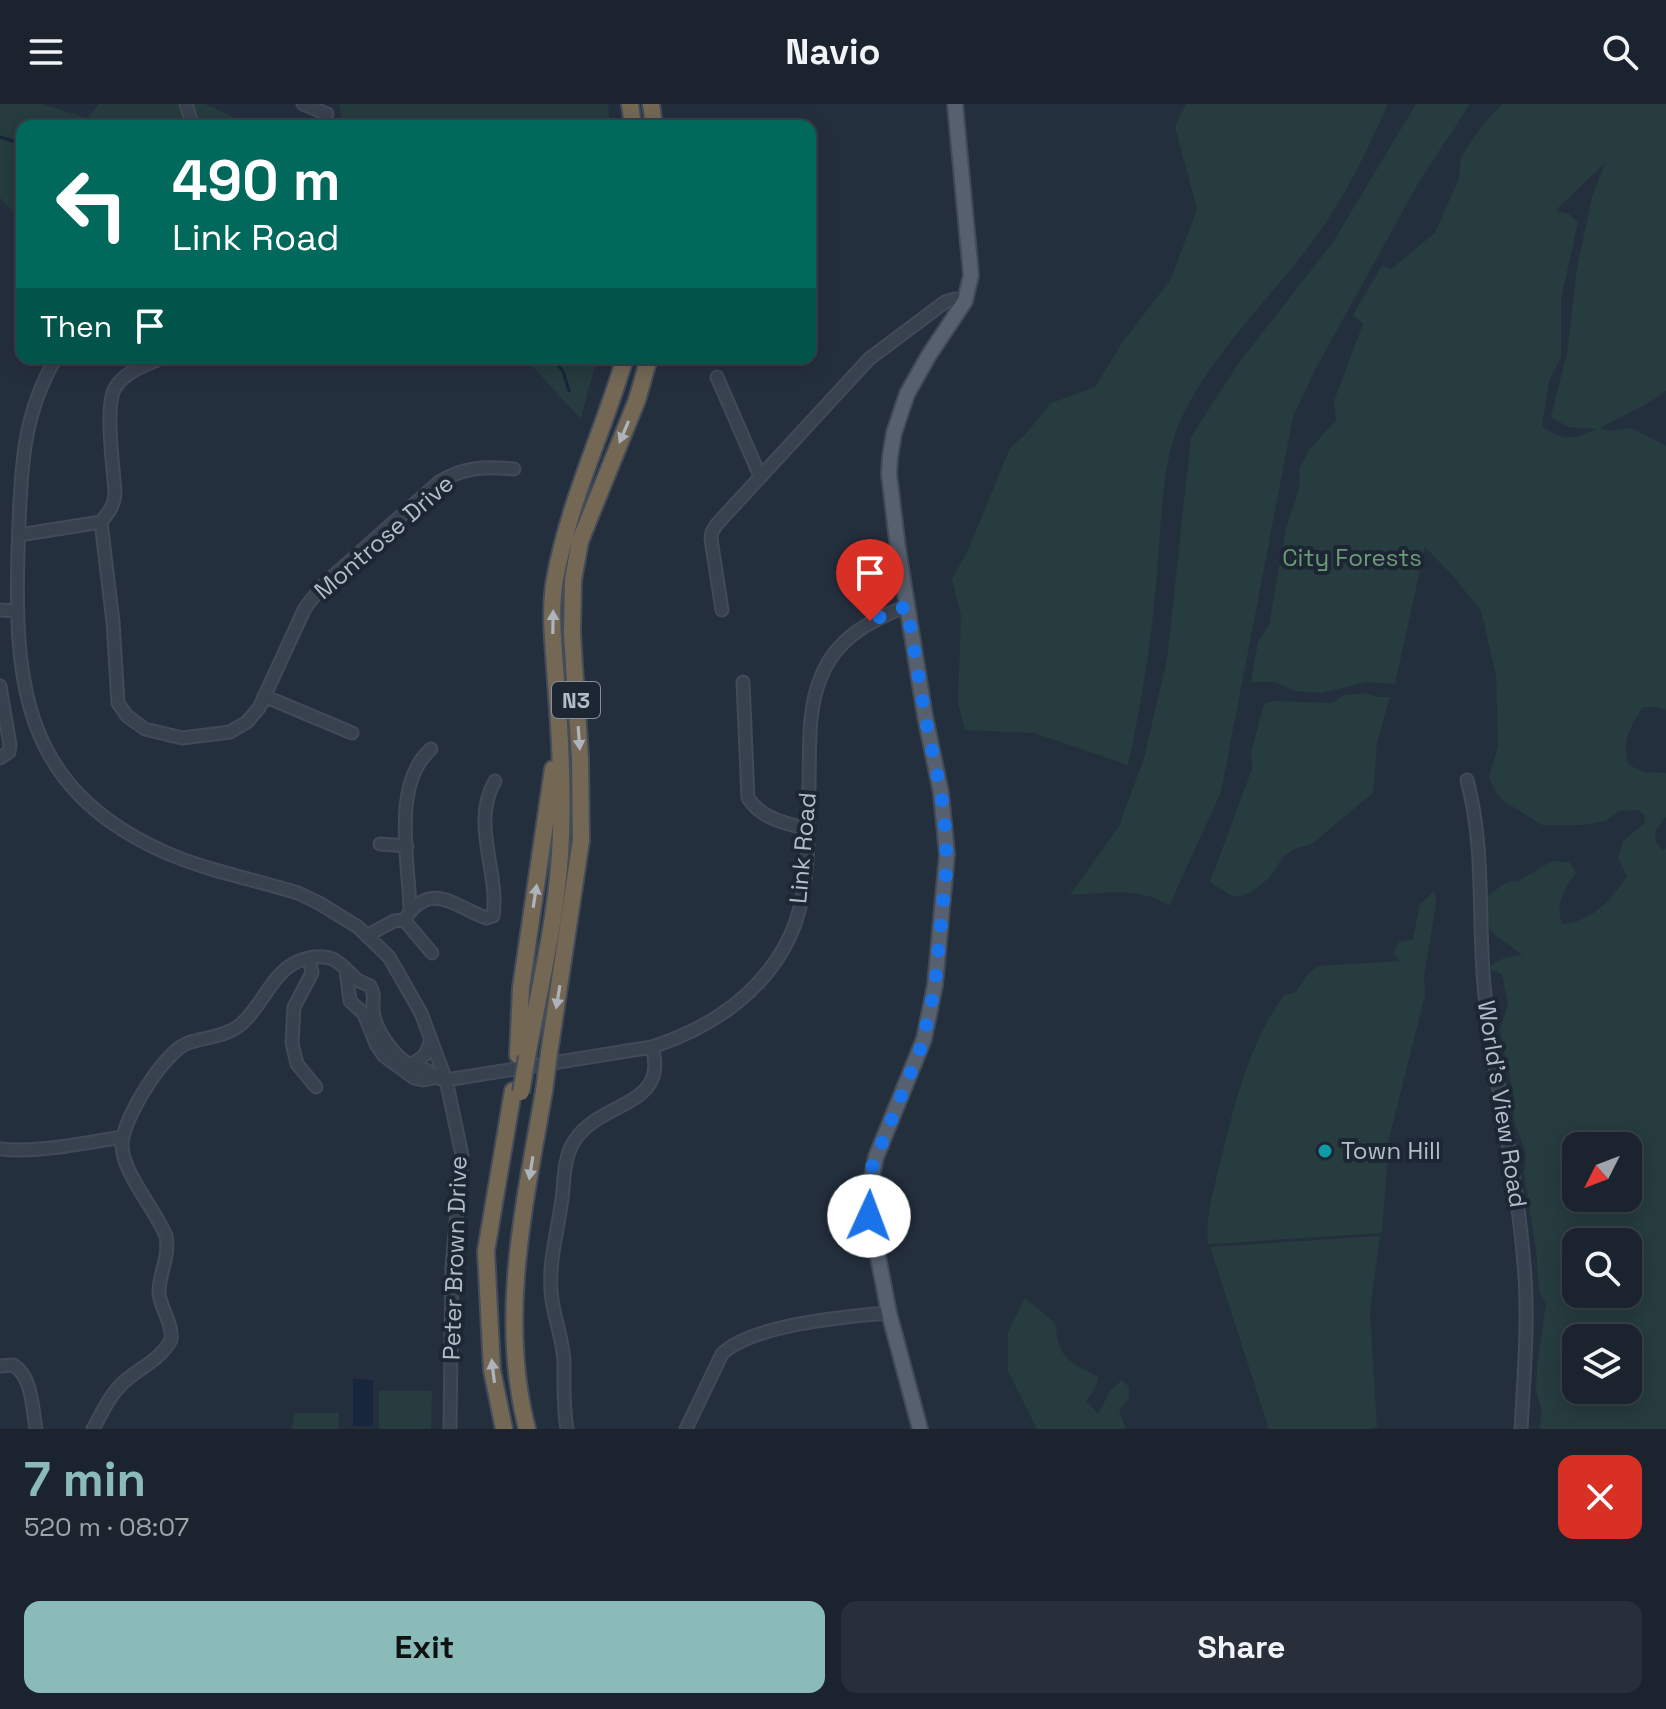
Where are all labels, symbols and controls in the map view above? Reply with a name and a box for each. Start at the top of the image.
text: Navio [785,29,881,75]
icon: menu [24,30,68,74]
icon: search [1598,30,1642,74]
text: 490 m [172,145,341,216]
icon: left [40,152,144,256]
text: Link Road [172,215,340,261]
icon: arrive [128,304,172,348]
text: Then [40,307,112,346]
one-way arrow [618,420,631,444]
street label: Montrose Drive [307,468,460,606]
pin [836,539,904,621]
park label: City Forests [1282,542,1422,573]
icon: arrive [848,551,892,595]
one-way arrow [547,609,560,634]
road number: N3 [552,682,600,718]
one-way arrow [572,726,585,751]
street label: Link Road [782,791,823,905]
one-way arrow [529,884,542,909]
one-way arrow [551,985,564,1010]
street label: World's View Road [1471,998,1534,1210]
north arrow [1562,1132,1642,1212]
map controls [1562,1132,1642,1404]
place label: Town Hill [1341,1135,1441,1166]
marker: Town Hill [1316,1142,1334,1160]
street label: Peter Brown Drive [435,1155,474,1361]
one-way arrow [524,1156,537,1181]
position arrow [827,1174,911,1258]
button: search [1562,1228,1642,1308]
button: layers [1562,1324,1642,1404]
one-way arrow [487,1358,500,1383]
text: 7 min [24,1449,146,1510]
button: close [1558,1455,1642,1539]
text: 520 m · 08:07 [24,1510,189,1544]
button: Exit [24,1601,825,1693]
button: Share [841,1601,1642,1693]

